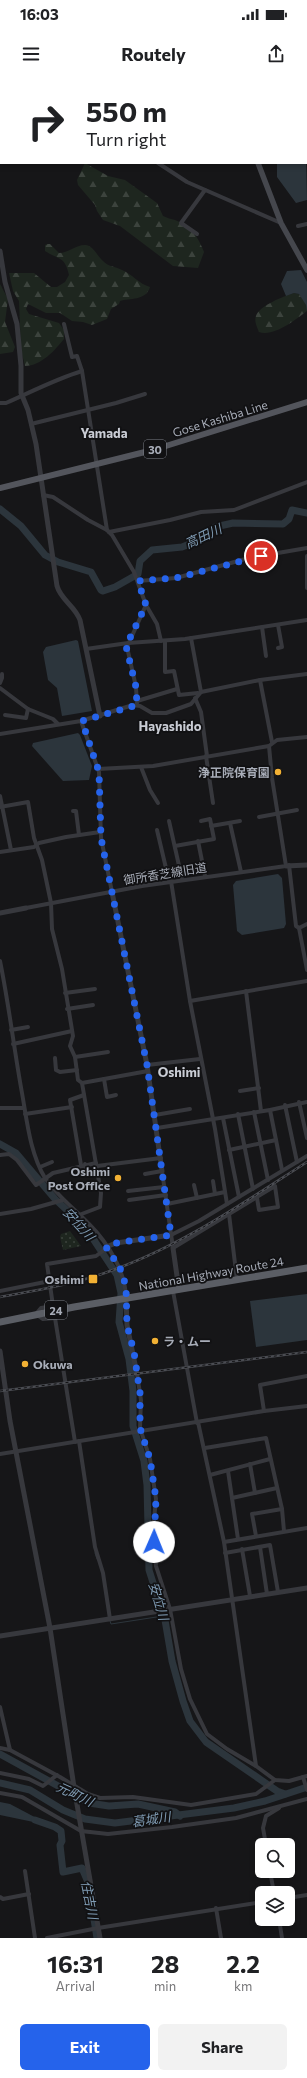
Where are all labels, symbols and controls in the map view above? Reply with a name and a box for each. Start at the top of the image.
text: 16:03 [20,5,59,23]
icon: menu [20,43,42,65]
text: Routely [121,43,186,65]
icon: share [265,43,287,65]
text: 550 m [86,94,167,128]
icon: right [20,96,72,148]
text: Turn right [86,128,166,150]
street label: Gose Kashiba Line [171,397,269,439]
district label: Yamada [80,425,128,441]
road number: 30 [144,440,166,458]
water label: 高田川 [182,520,226,551]
pin [244,539,278,573]
icon: arrive [250,545,272,567]
district label: Hayashido [139,718,202,734]
place label: 浄正院保育園 [198,765,270,779]
marker: 浄正院保育園 [273,767,283,777]
street label: 御所香芝線旧道 [122,860,208,886]
district label: Oshimi [158,1064,200,1080]
place label: Oshimi Post Office [48,1164,110,1192]
marker: Oshimi Post Office [113,1173,123,1183]
water label: 安位川 [60,1204,99,1245]
street label: National Highway Route 24 [137,1253,285,1293]
place label: Oshimi [45,1272,84,1286]
marker: Oshimi [87,1273,99,1285]
road number: 24 [45,1301,67,1319]
place label: ラ・ムー [163,1334,211,1348]
marker: ラ・ムー [150,1336,160,1346]
place label: Okuwa [33,1357,73,1371]
marker: Okuwa [20,1359,30,1369]
position arrow [133,1521,175,1563]
water label: 安位川 [146,1580,173,1624]
water label: 元町川 [54,1779,98,1810]
water label: 葛城川 [131,1808,173,1830]
map controls [255,1838,295,1926]
button: search [255,1838,295,1878]
water label: 住吉川 [78,1879,102,1923]
button: layers [255,1886,295,1926]
text: 16:31 [47,1949,104,1978]
text: 28 [151,1949,179,1978]
text: 2.2 [226,1949,260,1978]
text: Arrival [56,1978,95,1994]
text: min [154,1978,176,1994]
text: km [234,1978,252,1994]
button: Exit [20,2024,150,2070]
button: Share [158,2024,287,2070]

